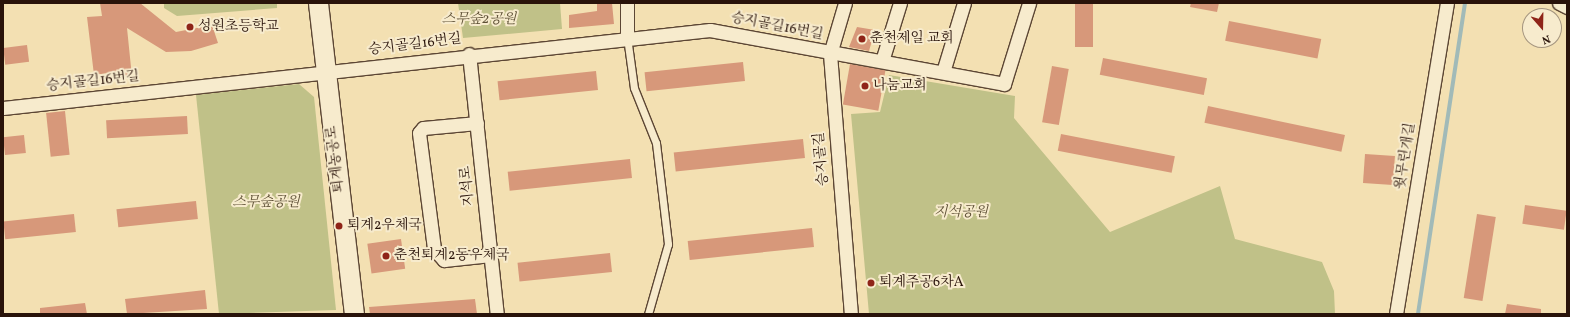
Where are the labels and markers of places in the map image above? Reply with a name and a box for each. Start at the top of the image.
place label: 성원초등학교 [198,19,279,35]
marker: 성원초등학교 [185,22,195,32]
place label: 춘천제일 교회 [870,31,954,47]
marker: 춘천제일 교회 [857,34,867,44]
place label: 나눔교회 [873,78,927,94]
marker: 나눔교회 [860,81,870,91]
place label: 퇴계2우체국 [347,218,422,234]
marker: 퇴계2우체국 [334,221,344,231]
place label: 춘천퇴계2동우체국 [394,248,510,264]
marker: 춘천퇴계2동우체국 [381,251,391,261]
place label: 퇴계주공6차A [879,275,964,291]
marker: 퇴계주공6차A [866,278,876,288]

